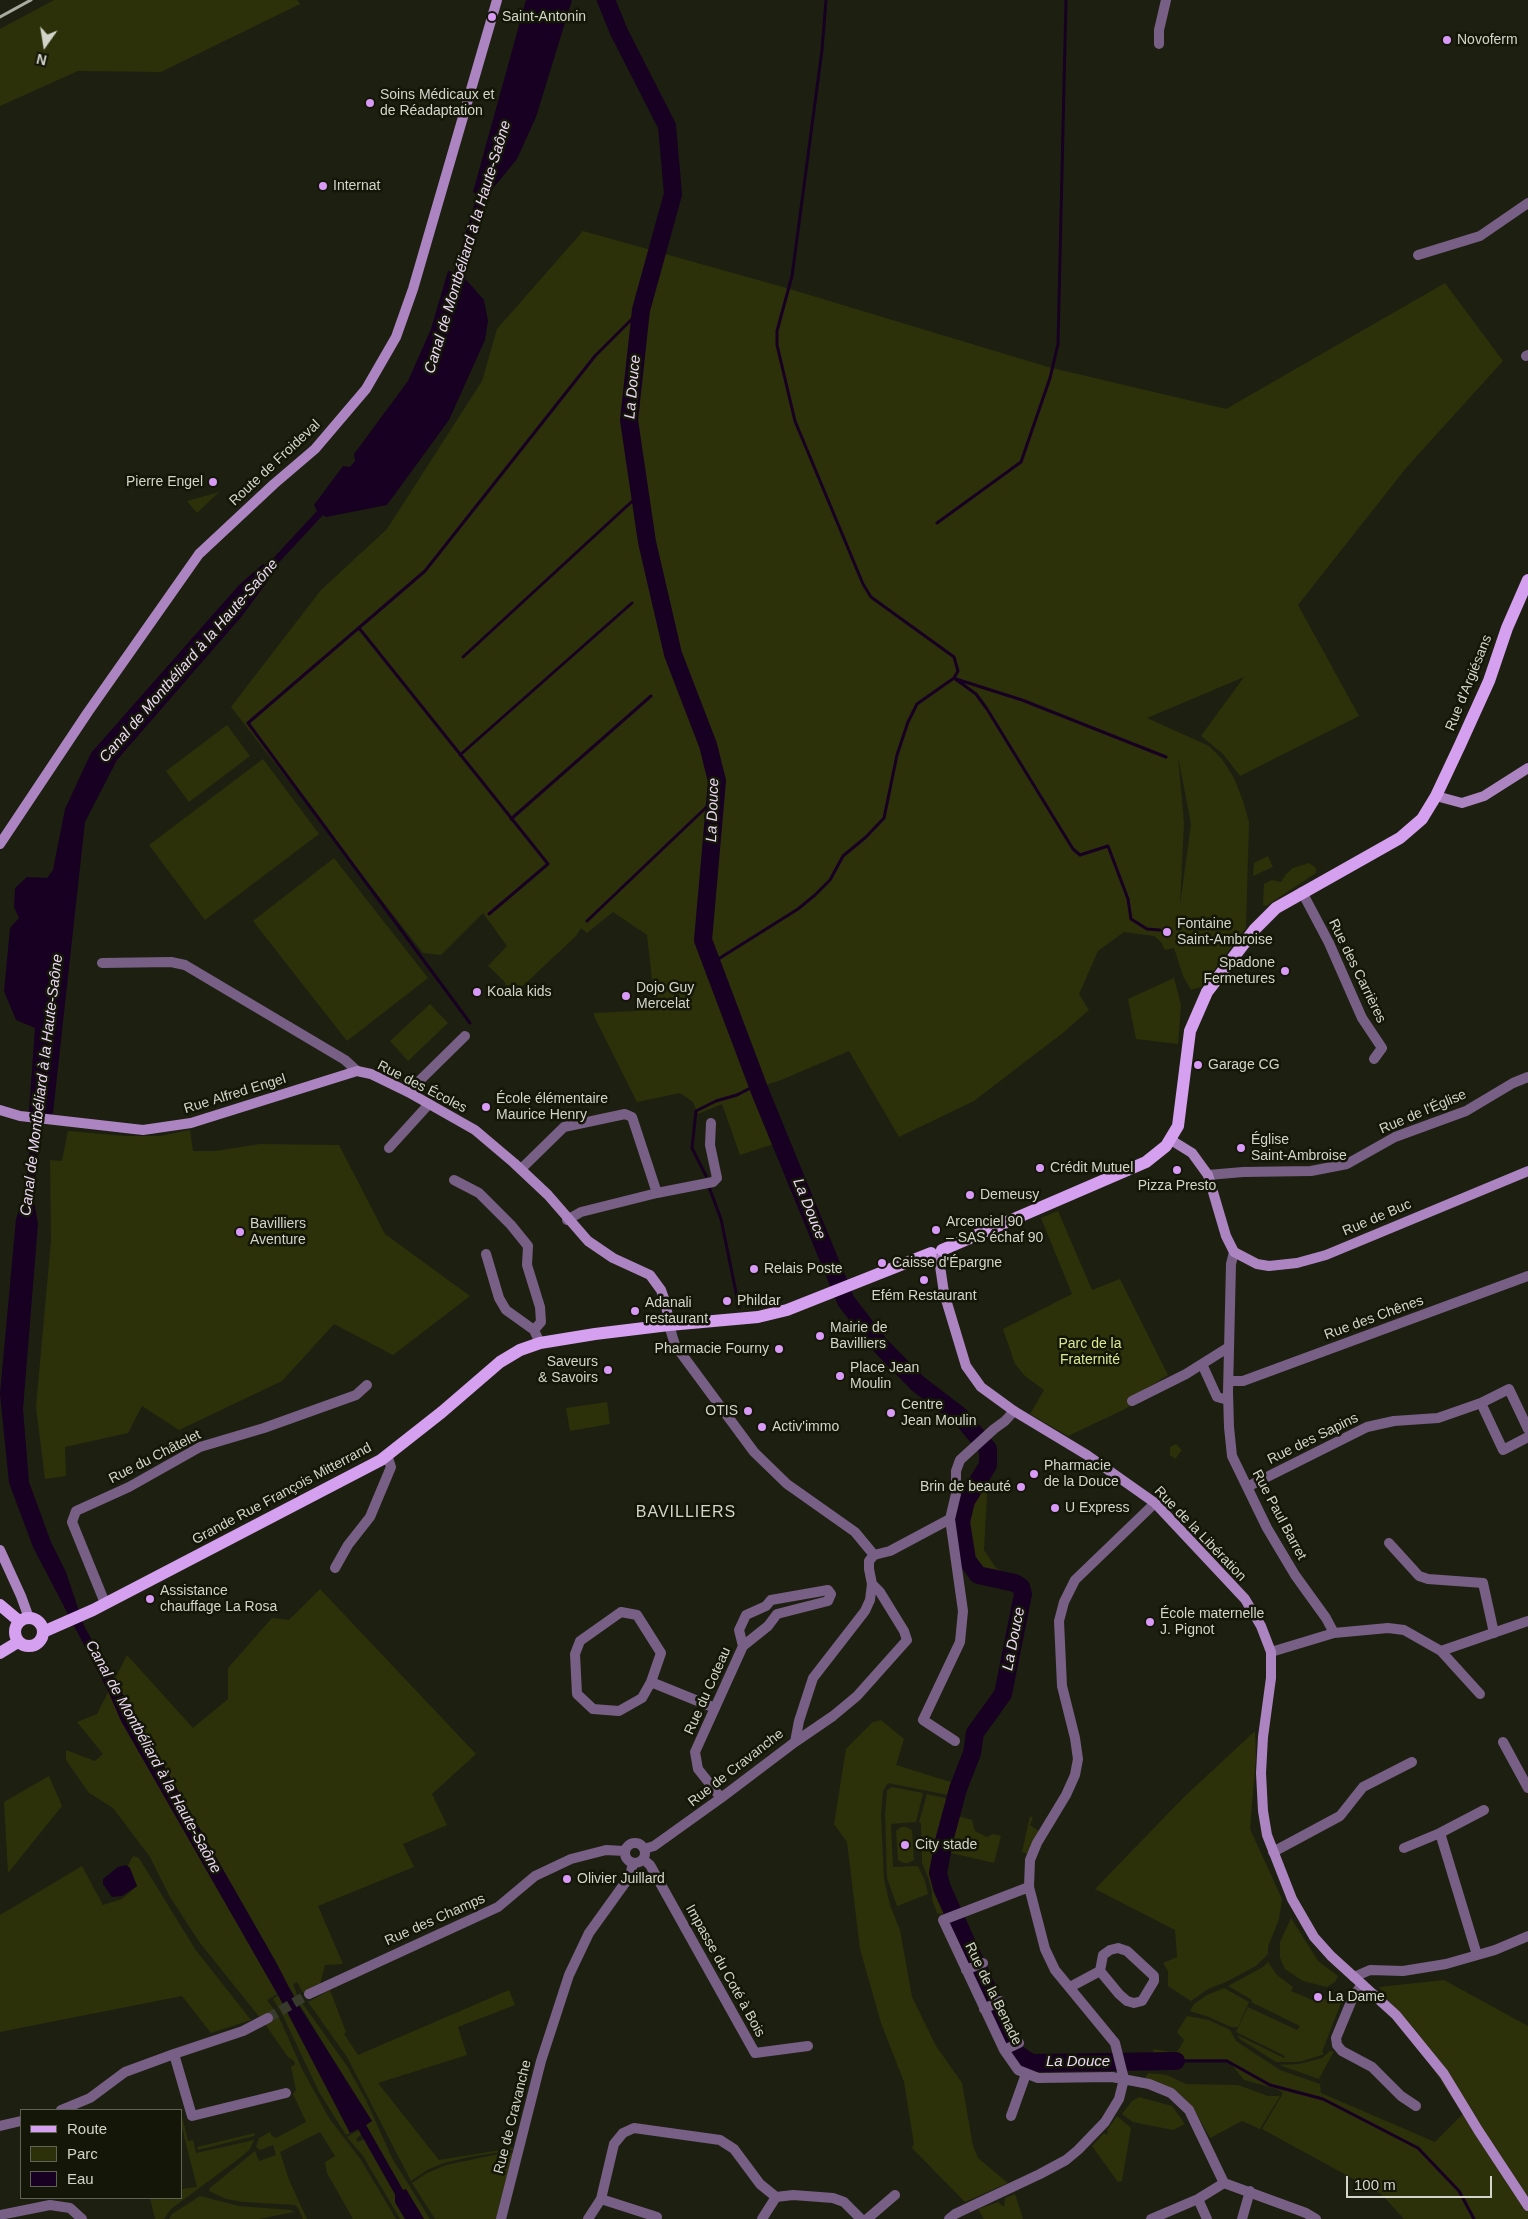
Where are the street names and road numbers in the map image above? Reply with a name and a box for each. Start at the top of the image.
street label: Route de Froideval [226,417,324,509]
street label: Rue d'Argiésans [1442,632,1496,734]
street label: Rue des Carrières [1325,916,1389,1026]
street label: Rue des Écoles [375,1057,469,1117]
street label: Rue Alfred Engel [182,1070,288,1118]
street label: Rue de l'Église [1377,1086,1469,1138]
street label: Rue de Buc [1340,1196,1414,1240]
street label: Rue des Chênes [1322,1292,1426,1344]
street label: Rue des Sapins [1265,1410,1361,1468]
street label: Rue du Châtelet [106,1427,204,1487]
street label: Grande Rue François Mitterrand [189,1439,375,1549]
street label: Rue Paul Barret [1248,1467,1310,1563]
street label: Rue de la Libération [1150,1483,1250,1585]
street label: Rue du Coteau [681,1645,735,1737]
street label: Rue de Cravanche [685,1725,787,1811]
street label: Rue des Champs [382,1890,488,1950]
street label: Impasse du Coté à Bois [682,1902,768,2040]
street label: Rue de la Benade [961,1940,1025,2048]
street label: Rue de Cravanche [491,2058,535,2176]

